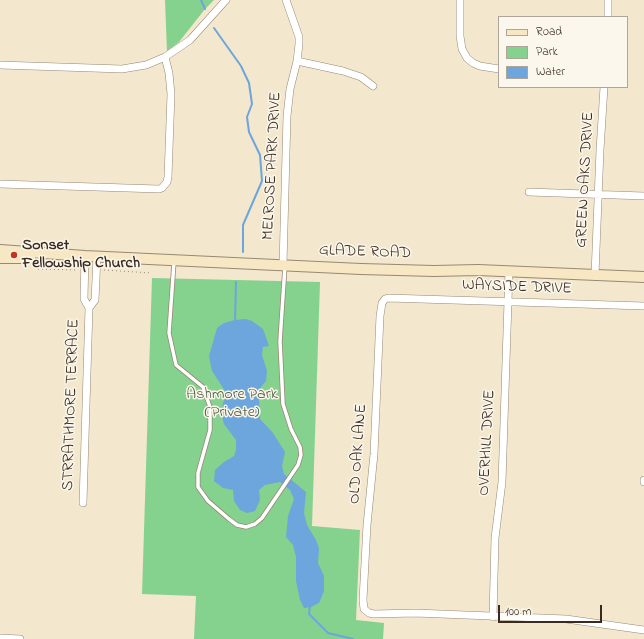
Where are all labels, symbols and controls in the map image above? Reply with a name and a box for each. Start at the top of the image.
legend [498,16,628,88]
text: Road [536,23,562,41]
text: Park [536,43,558,61]
text: Water [536,63,565,81]
street label: MELROSE PARK DRIVE [260,92,286,240]
street label: GREEN OAKS DRIVE [573,112,599,248]
place label: Sonset Fellowship Church [22,236,140,274]
street label: GLADE ROAD [319,242,411,264]
marker: Sonset Fellowship Church [9,250,19,260]
street label: WAYSIDE DRIVE [462,276,572,300]
street label: STRRATHMORE TERRACE [59,319,85,491]
park label: Ashmore Park (Private) [186,385,278,423]
street label: OVERHILL DRIVE [476,390,500,496]
street label: OLD OAK LANE [346,403,372,505]
scale bar [500,597,604,623]
text: 100 m [505,603,532,621]

